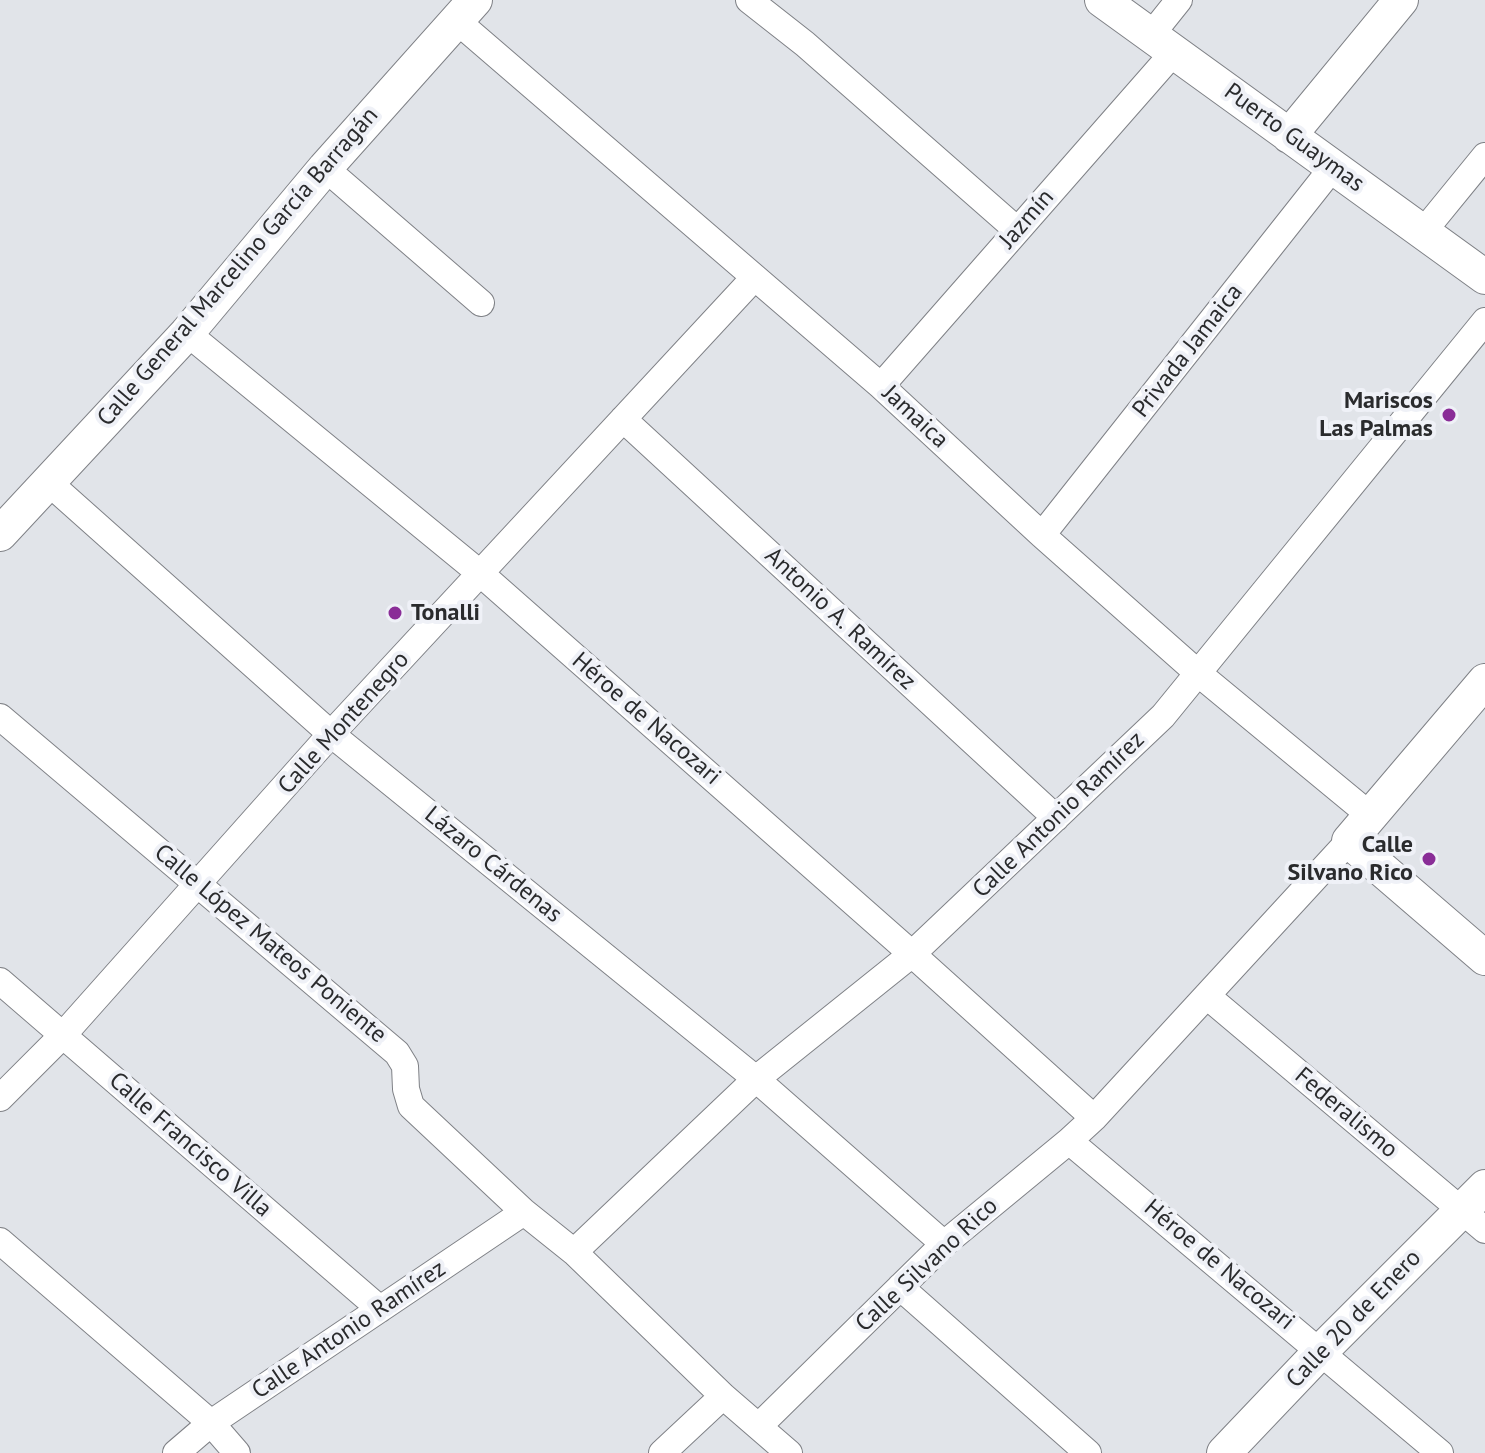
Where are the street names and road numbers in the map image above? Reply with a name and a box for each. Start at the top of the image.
street label: Puerto Guaymas [1218,78,1370,198]
street label: Calle General Marcelino García Barragán [92,102,384,432]
street label: Jazmín [994,184,1060,254]
street label: Privada Jamaica [1127,279,1249,423]
street label: Jamaica [876,379,954,455]
street label: Antonio A. Ramírez [759,542,921,696]
street label: Calle Montenegro [272,646,416,800]
street label: Héroe de Nacozari [566,647,726,791]
street label: Calle Antonio Ramírez [967,726,1151,904]
street label: Lázaro Cárdenas [419,801,567,929]
street label: Calle López Mateos Poniente [148,838,392,1050]
street label: Federalismo [1289,1062,1403,1164]
street label: Calle Francisco Villa [103,1066,277,1224]
street label: Calle Silvano Rico [850,1192,1004,1338]
street label: Héroe de Nacozari [1138,1194,1300,1336]
street label: Calle 20 de Enero [1281,1244,1427,1394]
street label: Calle Antonio Ramírez [247,1255,451,1405]

